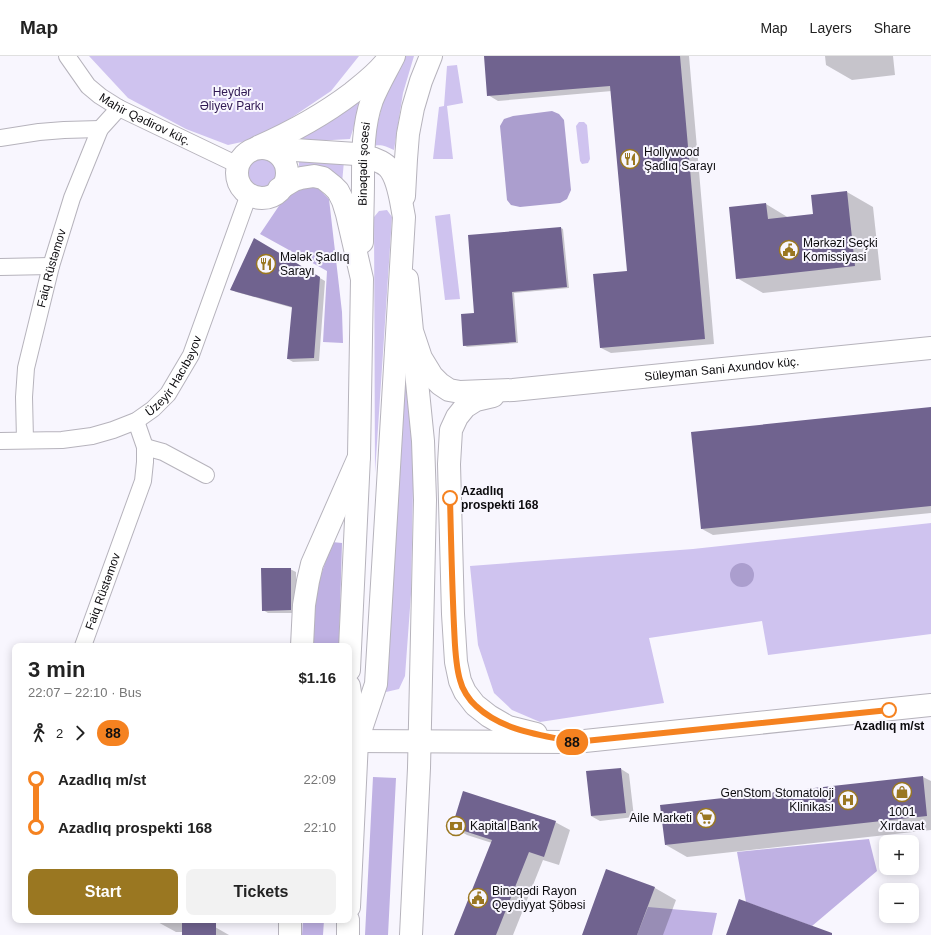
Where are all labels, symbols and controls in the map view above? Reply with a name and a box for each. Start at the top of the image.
text: Map [20,17,58,38]
text: Map [760,20,788,36]
text: Layers [810,20,852,36]
text: Share [874,20,911,36]
park label: Heydər Əliyev Parkı [200,85,264,113]
street label: Mahir Qədirov küç. [97,90,193,148]
street label: Binəqədi şosesi [356,121,373,206]
place label: Hollywood Şadlıq Sarayı [644,145,716,173]
restaurant icon: Hollywood Şadlıq Sarayı [619,148,641,170]
street label: Faiq Rüstəmov [34,227,69,309]
place label: Mərkəzi Seçki Komissiyasi [803,236,878,264]
public building icon: Mərkəzi Seçki Komissiyasi [778,239,800,261]
place label: Mələk Şadlıq Sarayı [280,250,349,278]
restaurant icon: Mələk Şadlıq Sarayı [255,253,277,275]
street label: Üzeyir Hacıbəyov [143,334,204,419]
street label: Süleyman Sani Axundov küç. [644,354,800,384]
place label: Azadlıq prospekti 168 [461,484,539,512]
marker: Azadlıq prospekti 168 [442,490,458,506]
street label: Faiq Rüstəmov [82,551,123,632]
text: 3 min [28,657,85,682]
text: $1.16 [298,669,336,686]
text: 22:07 – 22:10 · Bus [28,685,141,700]
marker: Azadlıq m/st [881,702,897,718]
place label: Azadlıq m/st [854,719,924,733]
icon: walk [28,722,50,744]
icon: forward [69,722,91,744]
text: 88 [105,725,121,741]
text: 2 [56,726,63,741]
line badge: 88 [554,729,590,755]
text: 88 [564,734,580,750]
text: Azadlıq m/st [58,771,146,788]
text: 22:09 [303,772,336,787]
shop icon: 1001 Xırdavat [891,781,913,803]
place label: GenStom Stomatoloji Klinikası [721,786,834,814]
hospital icon: GenStom Stomatoloji Klinikası [837,789,859,811]
place label: 1001 Xırdavat [880,805,925,833]
supermarket icon: Aile Marketi [695,807,717,829]
place label: Aile Marketi [629,811,692,825]
bank icon: Kapital Bank [445,815,467,837]
text: Azadlıq prospekti 168 [58,819,212,836]
place label: Kapital Bank [470,819,538,833]
text: 22:10 [303,820,336,835]
map controls [879,835,919,923]
button: + [879,835,919,875]
button: Start [28,869,178,915]
button: Tickets [186,869,336,915]
button: − [879,883,919,923]
place label: Binəqədi Rayon Qeydiyyat Şöbəsi [492,884,585,912]
public building icon: Binəqədi Rayon Qeydiyyat Şöbəsi [467,887,489,909]

